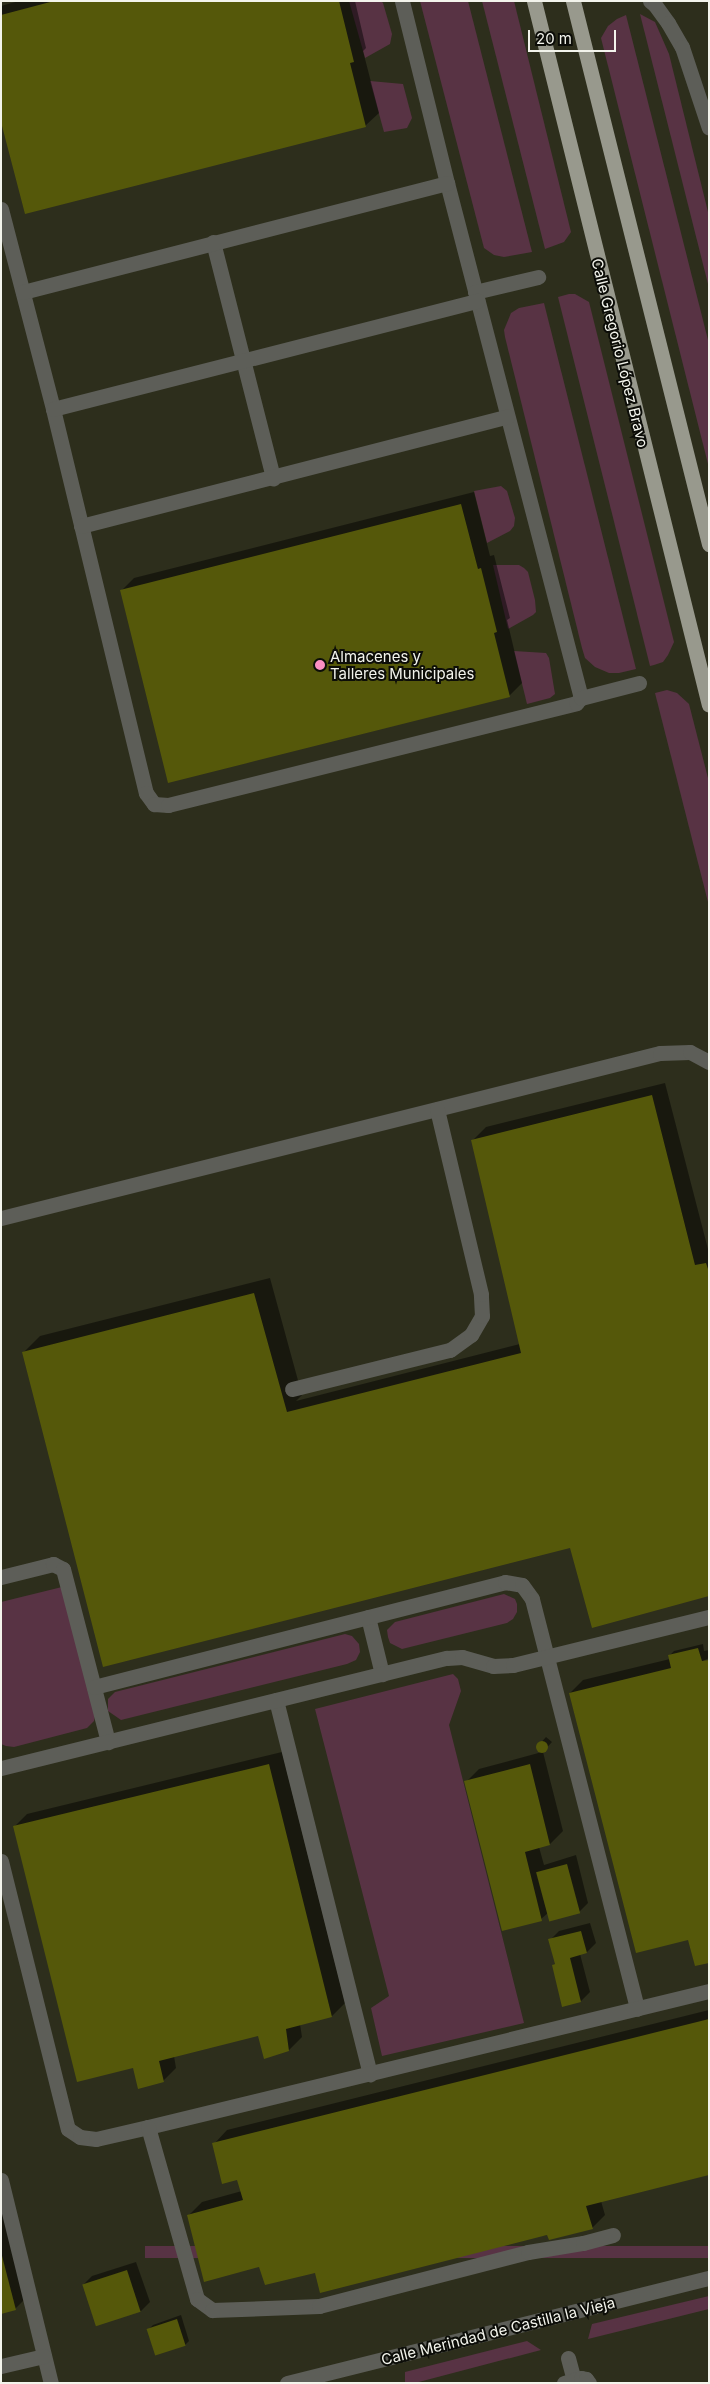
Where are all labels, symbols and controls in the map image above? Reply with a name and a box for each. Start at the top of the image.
scale bar [530,20,618,52]
text: 20 m [536,29,572,48]
street label: Calle Gregorio López Bravo [588,257,652,449]
place label: Almacenes y Talleres Municipales [330,647,474,682]
marker: Almacenes y Talleres Municipales [314,659,326,671]
street label: Calle Merindad de Castilla la Vieja [379,2293,617,2369]

